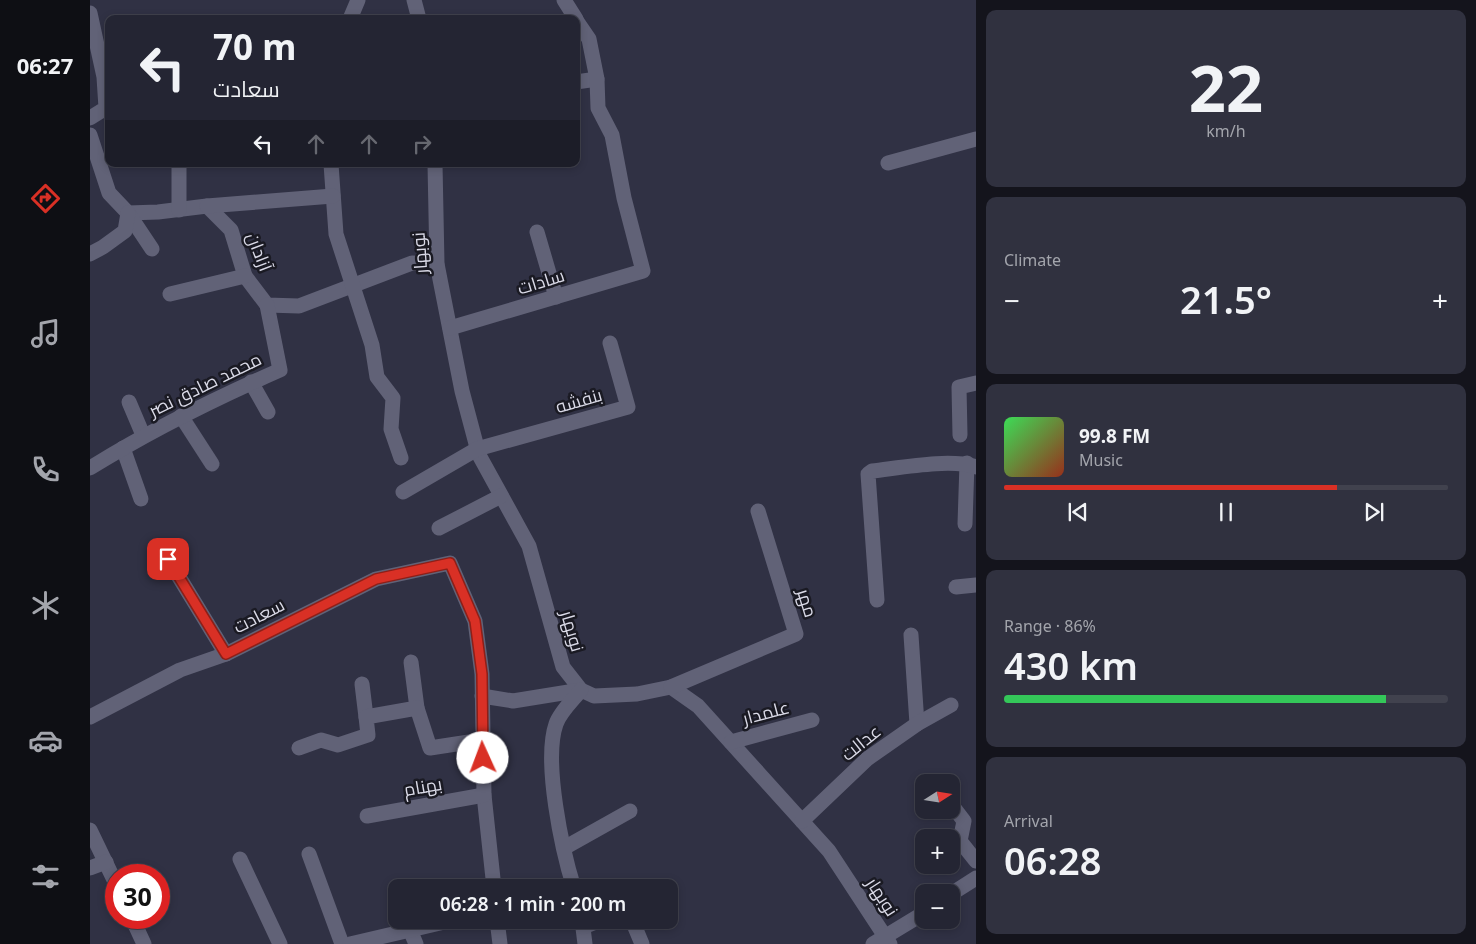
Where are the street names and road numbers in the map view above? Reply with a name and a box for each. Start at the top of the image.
street label: آزادان [242,229,278,275]
street label: نوبهار [406,231,433,276]
street label: سادات [514,263,567,300]
street label: محمد صادق نصر [143,346,265,423]
street label: بنفشه [553,382,605,418]
street label: مهر [792,584,824,620]
street label: سعادت [229,592,288,638]
street label: نوبهار [555,606,590,654]
street label: علمدار [739,694,792,730]
street label: عدالت [835,719,885,766]
street label: بهنام [402,771,444,802]
street label: نوبهار [861,871,904,921]

